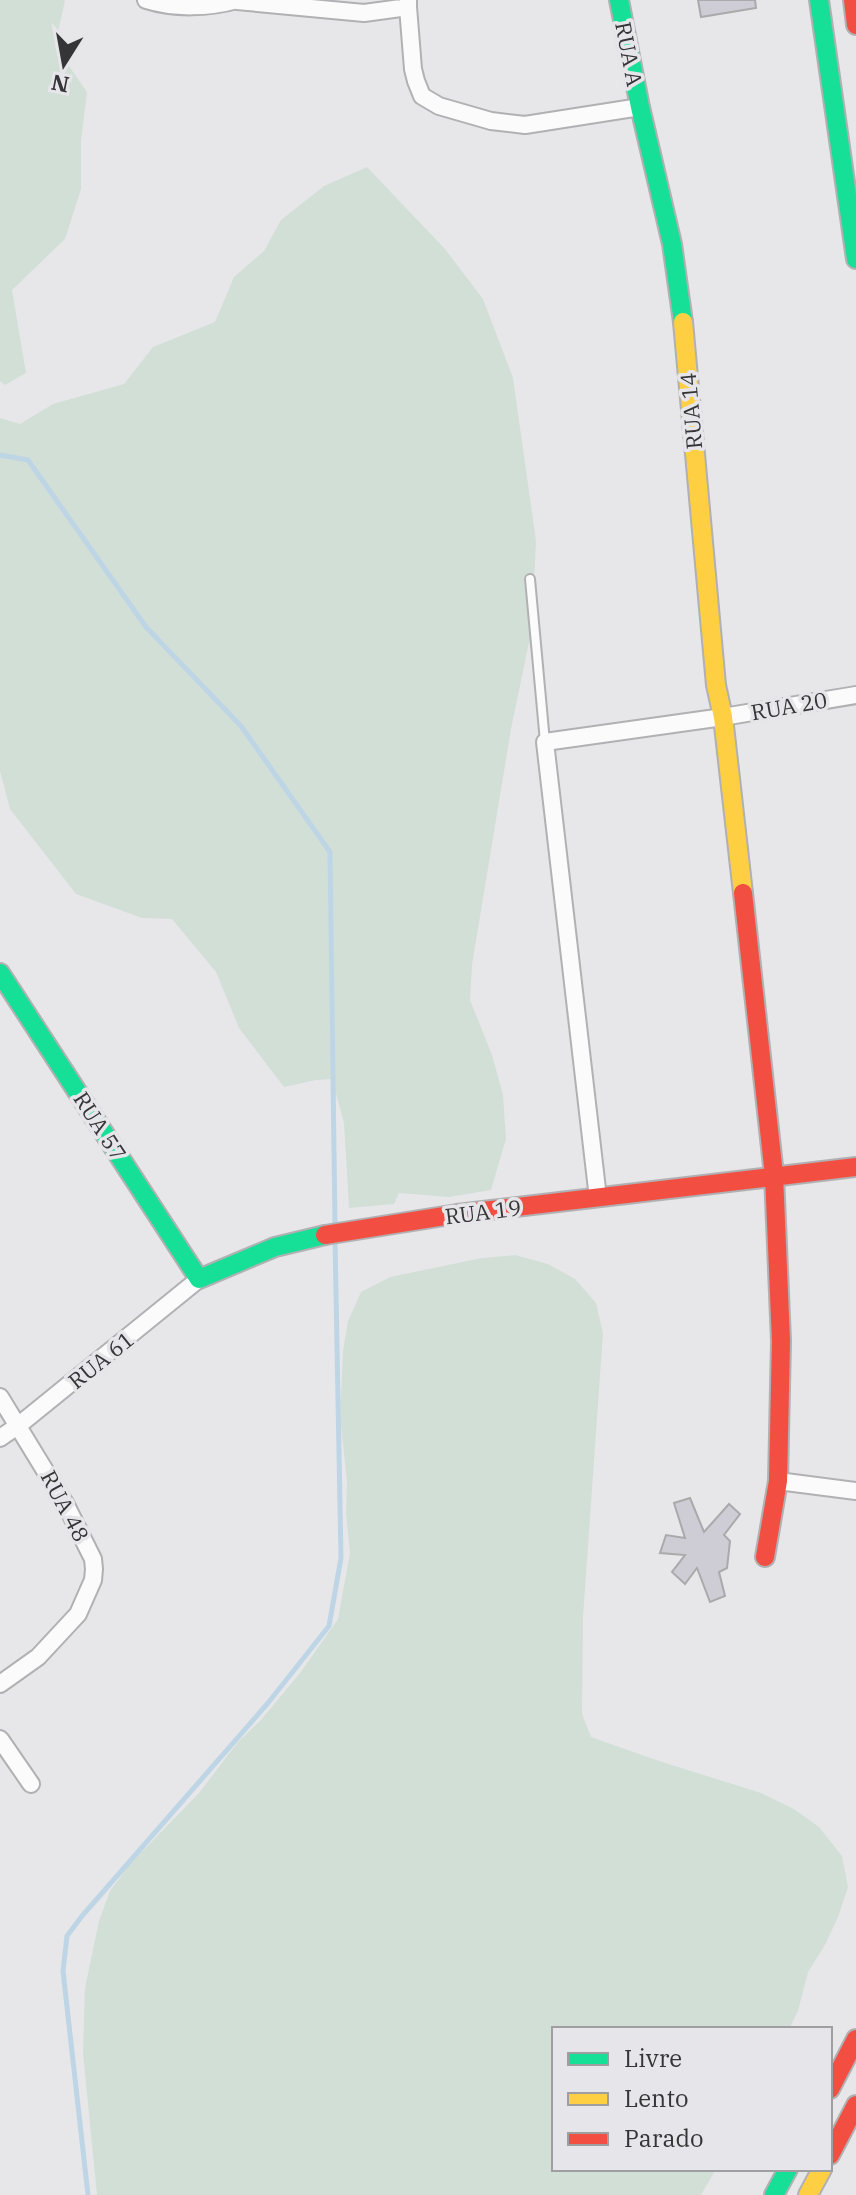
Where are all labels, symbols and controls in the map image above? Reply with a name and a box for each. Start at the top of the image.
street label: RUA A [609,19,650,89]
north arrow [24,24,104,104]
text: N [49,68,71,100]
street label: RUA 14 [673,372,708,451]
street label: RUA 20 [749,685,829,726]
street label: RUA 57 [67,1086,133,1166]
street label: RUA 19 [443,1192,523,1231]
street label: RUA 61 [62,1324,140,1395]
street label: RUA 48 [35,1465,96,1546]
legend [552,2027,832,2171]
text: Livre [624,2042,682,2074]
text: Lento [624,2082,688,2114]
text: Parado [624,2122,704,2154]

